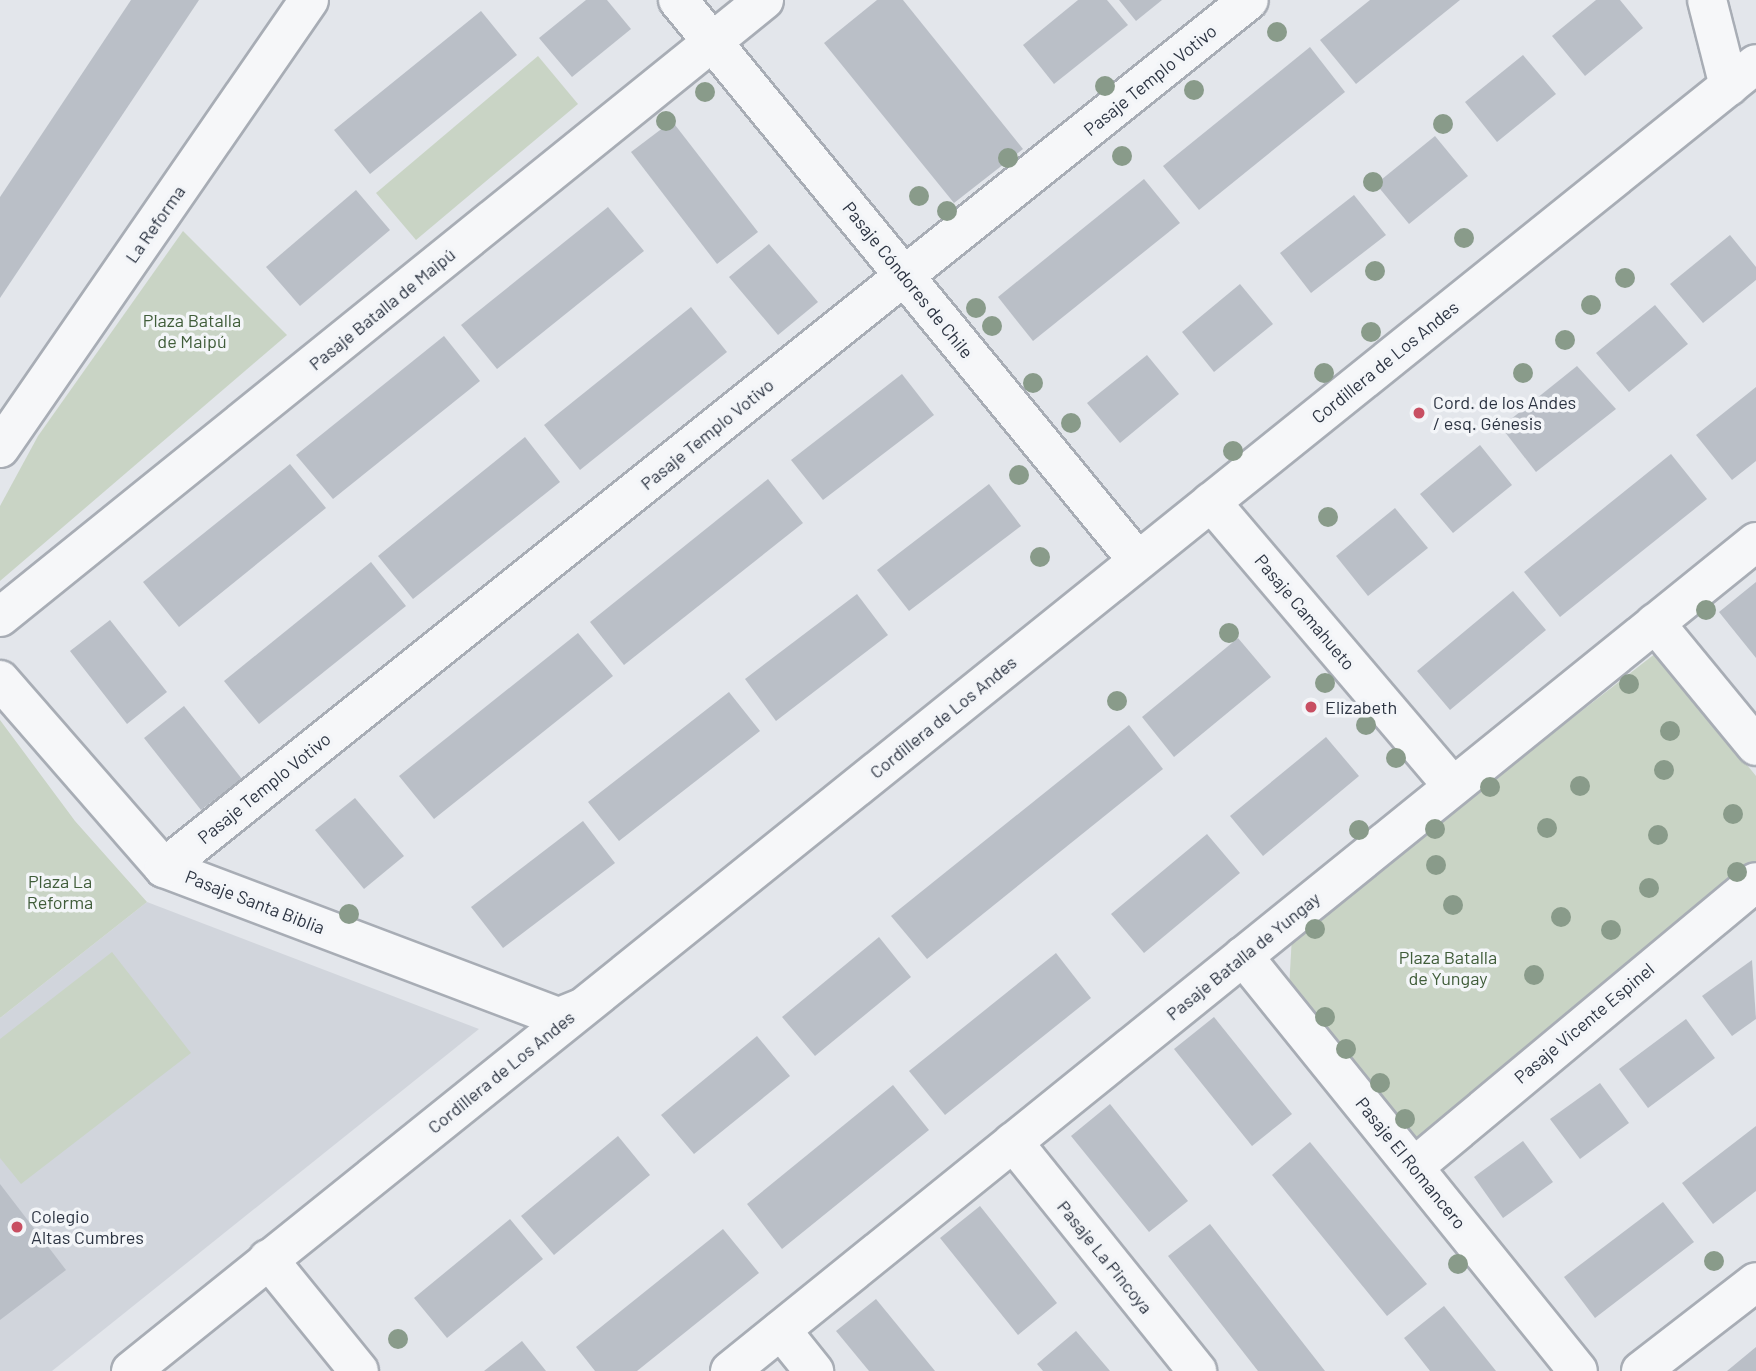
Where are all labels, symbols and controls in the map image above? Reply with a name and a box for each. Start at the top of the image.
street label: Pasaje Templo Votivo [1079,20,1221,140]
street label: La Reforma [120,181,190,267]
street label: Pasaje Cóndores de Chile [838,197,978,363]
street label: Pasaje Batalla de Maipú [305,243,459,375]
street label: Cordillera de Los Andes [1307,296,1463,428]
park label: Plaza Batalla de Maipú [143,310,241,352]
street label: Pasaje Templo Votivo [636,374,778,494]
place label: Cord. de los Andes / esq. Génesis [1433,392,1576,434]
marker: Cord. de los Andes / esq. Génesis [1411,405,1427,421]
street label: Pasaje Camahueto [1250,550,1360,674]
street label: Cordillera de Los Andes [865,651,1021,783]
place label: Elizabeth [1325,696,1397,718]
marker: Elizabeth [1303,699,1319,715]
street label: Pasaje Templo Votivo [193,728,335,848]
street label: Pasaje Santa Biblia [182,865,328,939]
park label: Plaza La Reforma [27,871,93,914]
street label: Pasaje Batalla de Yungay [1162,887,1324,1025]
park label: Plaza Batalla de Yungay [1399,947,1497,990]
street label: Pasaje Vicente Espinel [1510,958,1658,1088]
street label: Cordillera de Los Andes [423,1006,579,1138]
street label: Pasaje El Romancero [1351,1093,1471,1233]
street label: Pasaje La Pincoya [1053,1196,1157,1318]
place label: Colegio Altas Cumbres [31,1206,144,1248]
marker: Colegio Altas Cumbres [9,1219,25,1235]

